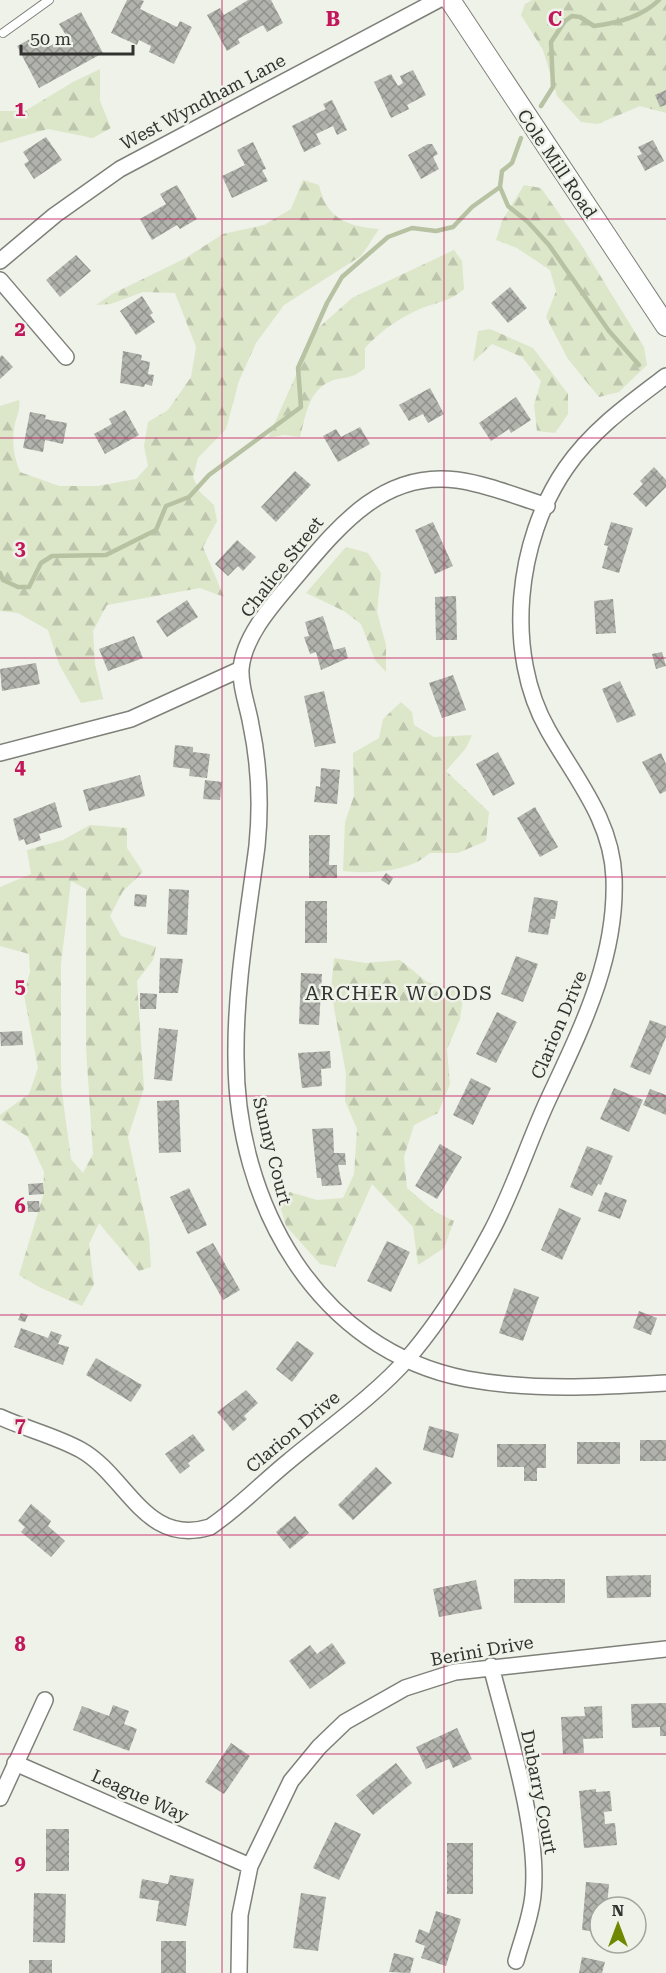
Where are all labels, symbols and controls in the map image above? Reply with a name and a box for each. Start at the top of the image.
text: B [326,7,340,31]
text: C [548,7,562,31]
scale bar [21,18,134,56]
text: 50 m [30,28,71,49]
street label: West Wyndham Lane [117,49,289,154]
text: 1 [14,97,26,121]
street label: Cole Mill Road [513,105,602,223]
text: 2 [14,317,26,341]
street label: Chalice Street [236,512,328,621]
text: 3 [14,536,26,560]
text: 4 [14,755,26,779]
street label: Clarion Drive [526,967,591,1082]
text: 5 [14,974,26,998]
district label: ARCHER WOODS [305,981,493,1005]
street label: Sunny Court [249,1095,296,1207]
text: 6 [14,1194,26,1218]
street label: Clarion Drive [242,1386,344,1477]
text: 7 [14,1413,26,1437]
street label: Berini Drive [429,1631,535,1670]
text: 8 [14,1632,26,1656]
street label: Dubarry Court [517,1728,562,1856]
street label: League Way [88,1765,192,1826]
text: 9 [14,1851,26,1875]
north arrow [588,1895,648,1955]
text: N [612,1901,624,1920]

